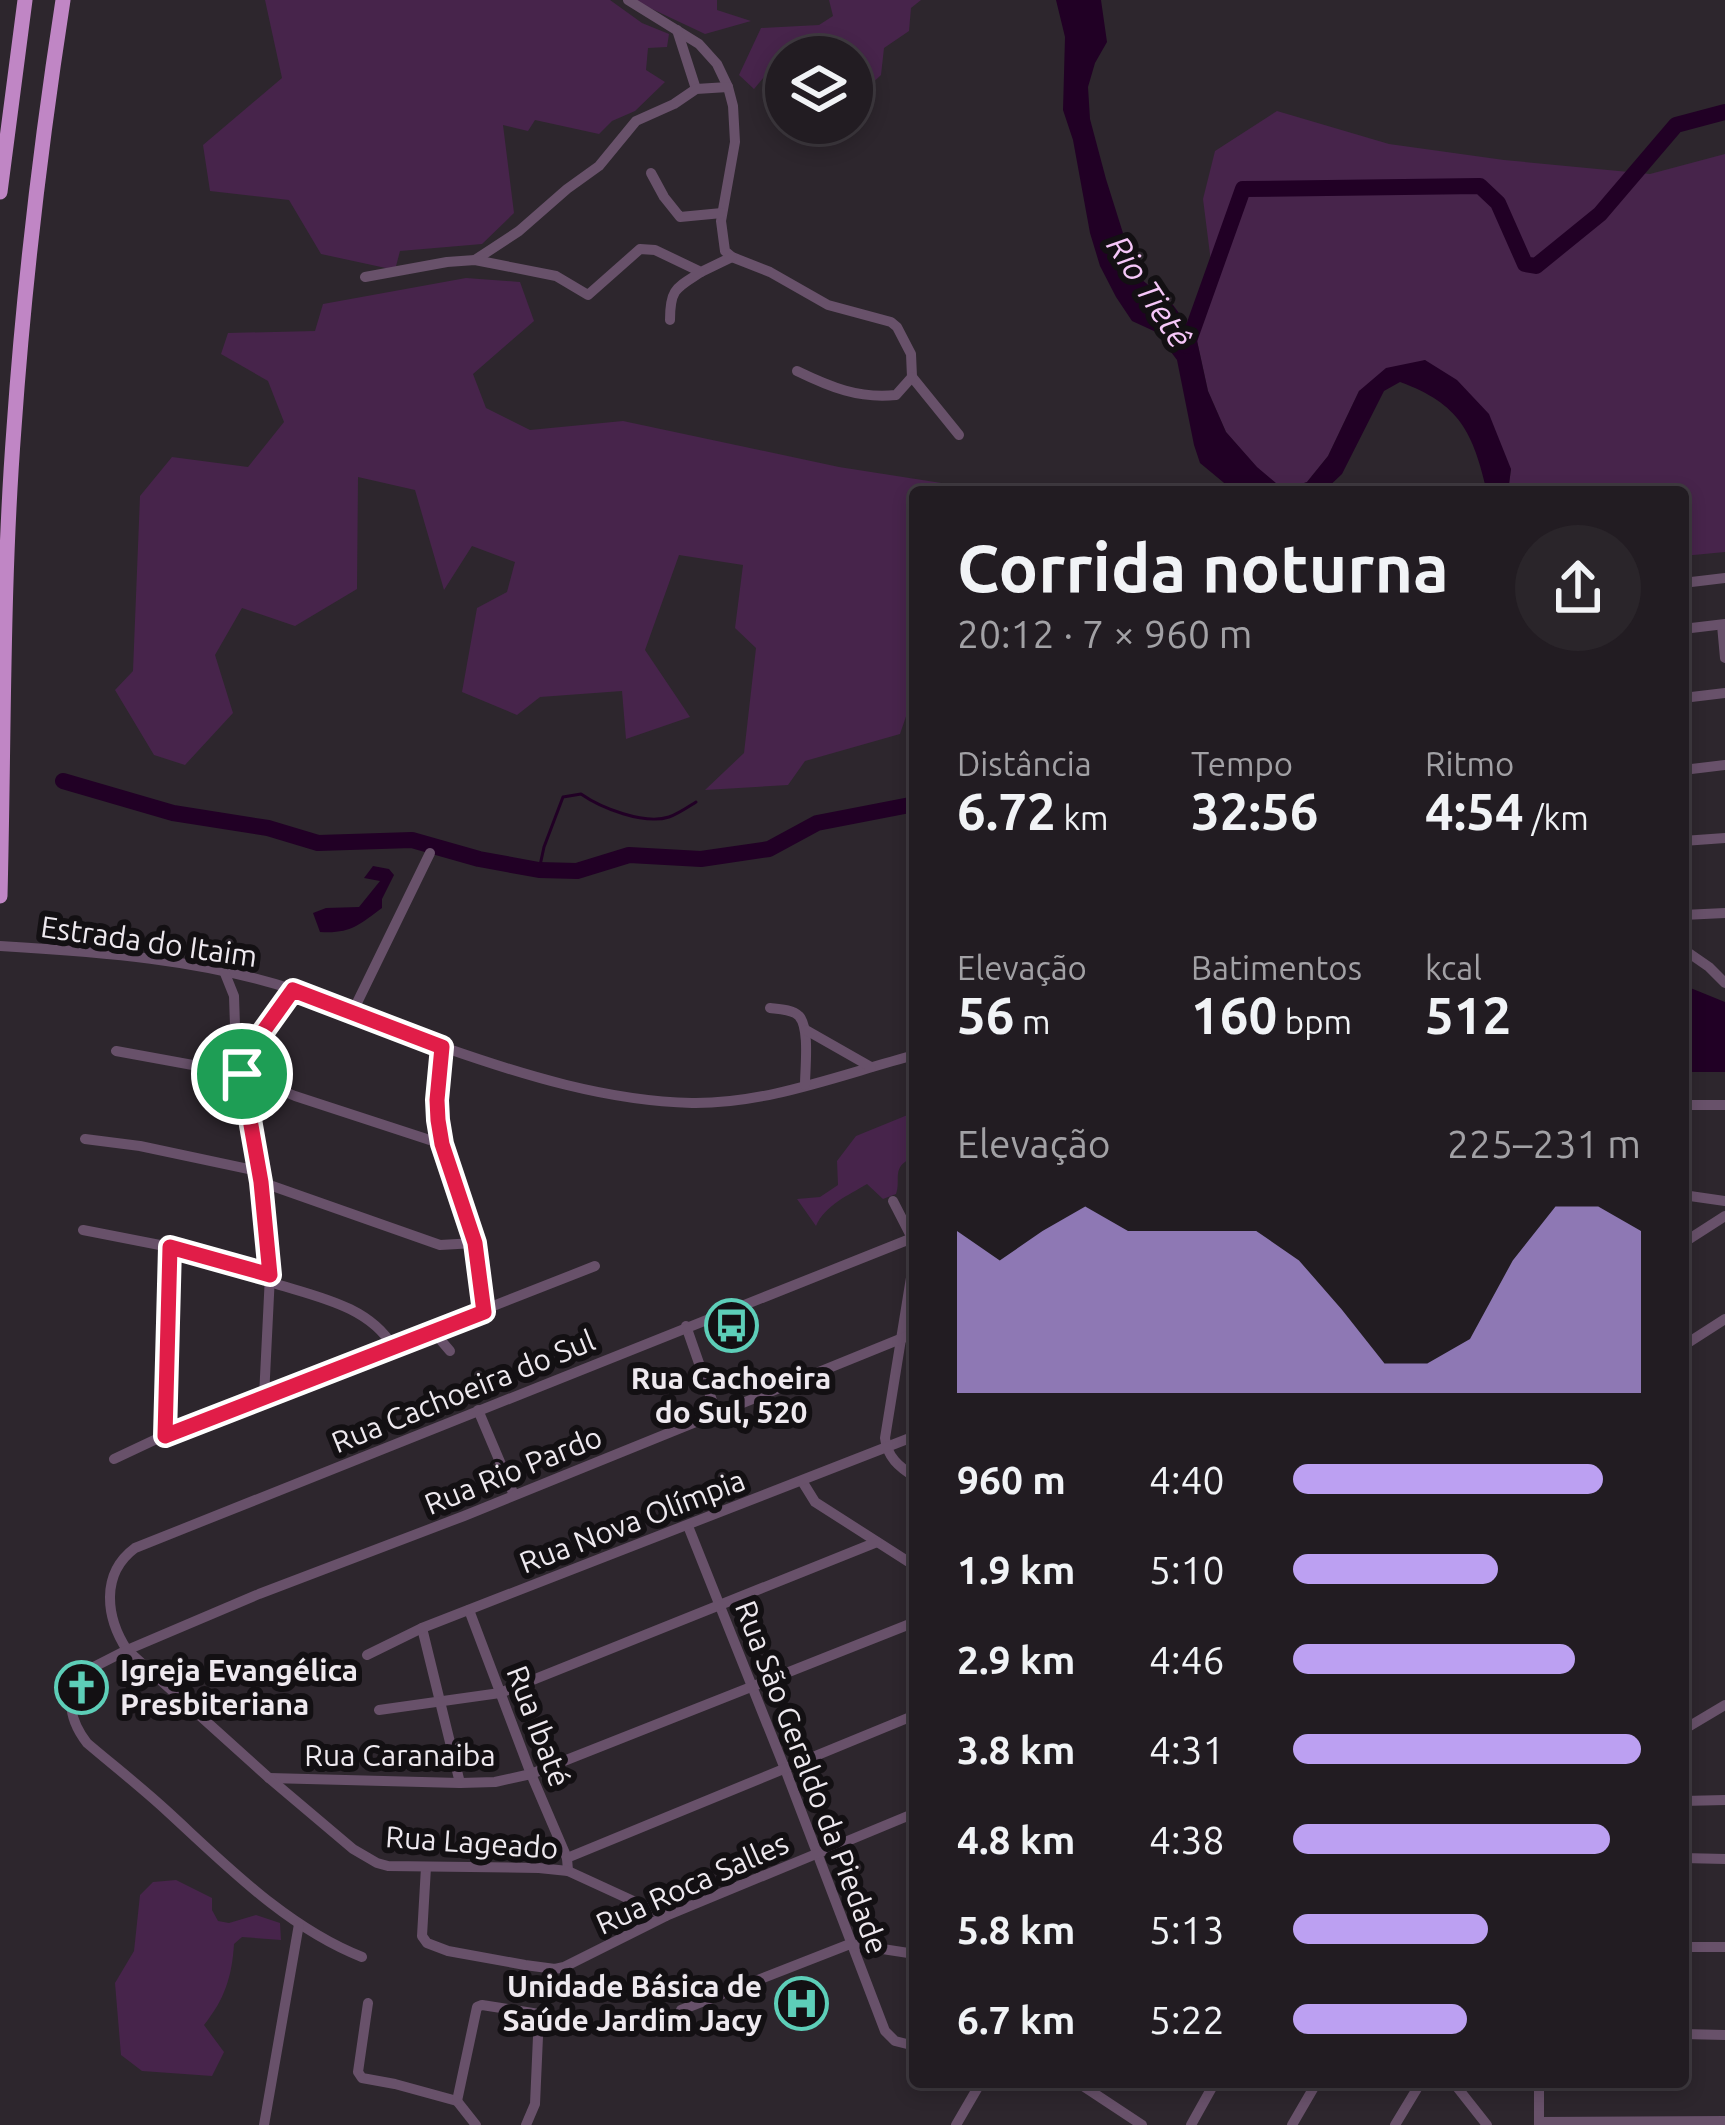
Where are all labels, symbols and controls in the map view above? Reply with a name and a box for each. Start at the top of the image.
map controls [765,36,873,144]
button: layers [765,36,873,144]
water label: Rio Tietê [1100,228,1200,354]
button: share [1515,525,1641,651]
text: Corrida noturna [957,530,1449,604]
text: 20:12 · 7 × 960 m [957,612,1252,655]
text: Distância [957,745,1092,782]
text: Tempo [1191,745,1293,782]
text: Ritmo [1425,745,1514,782]
text: 6.72 [957,782,1056,840]
text: 32:56 [1191,782,1319,840]
text: 4:54 [1425,782,1524,840]
text: km [1056,799,1109,836]
text: /km [1524,799,1589,836]
street label: Estrada do Itaim [39,909,259,973]
text: Elevação [957,949,1087,986]
text: Batimentos [1191,949,1362,986]
text: kcal [1425,949,1482,986]
text: 56 [957,986,1015,1044]
text: 160 [1191,986,1277,1044]
text: 512 [1425,986,1511,1044]
text: m [1015,1003,1051,1040]
text: bpm [1277,1003,1352,1040]
pin [191,1023,293,1125]
icon: arrive [209,1041,275,1107]
text: Elevação [957,1122,1111,1165]
text: 225–231 m [1447,1122,1641,1165]
bus stop icon: Rua Cachoeira do Sul, 520 [703,1298,759,1354]
street label: Rua Cachoeira do Sul [326,1323,600,1459]
place label: Rua Cachoeira do Sul, 520 [631,1361,831,1429]
street label: Rua Rio Pardo [419,1419,607,1521]
text: 960 m [957,1458,1066,1501]
text: 4:40 [1149,1458,1225,1501]
street label: Rua Nova Olímpia [515,1462,749,1580]
text: 1.9 km [957,1548,1075,1591]
text: 5:10 [1149,1548,1225,1591]
street label: Rua São Geraldo da Piedade [729,1596,895,1958]
text: 2.9 km [957,1638,1075,1681]
text: 4:46 [1149,1638,1225,1681]
place label: Igreja Evangélica Presbiteriana [120,1653,358,1721]
church icon: Igreja Evangélica Presbiteriana [53,1659,109,1715]
street label: Rua Ibaté [500,1661,578,1791]
text: 3.8 km [957,1728,1075,1771]
text: 4:31 [1149,1728,1225,1771]
street label: Rua Caranaiba [304,1738,496,1772]
text: 4.8 km [957,1818,1075,1861]
text: 4:38 [1149,1818,1225,1861]
street label: Rua Lageado [384,1819,560,1865]
street label: Rua Roca Salles [591,1825,793,1941]
text: 5.8 km [957,1908,1075,1951]
text: 5:13 [1149,1908,1225,1951]
place label: Unidade Básica de Saúde Jardim Jacy [502,1969,762,2037]
hospital icon: Unidade Básica de Saúde Jardim Jacy [773,1975,829,2031]
text: 6.7 km [957,1998,1075,2041]
text: 5:22 [1149,1998,1225,2041]

